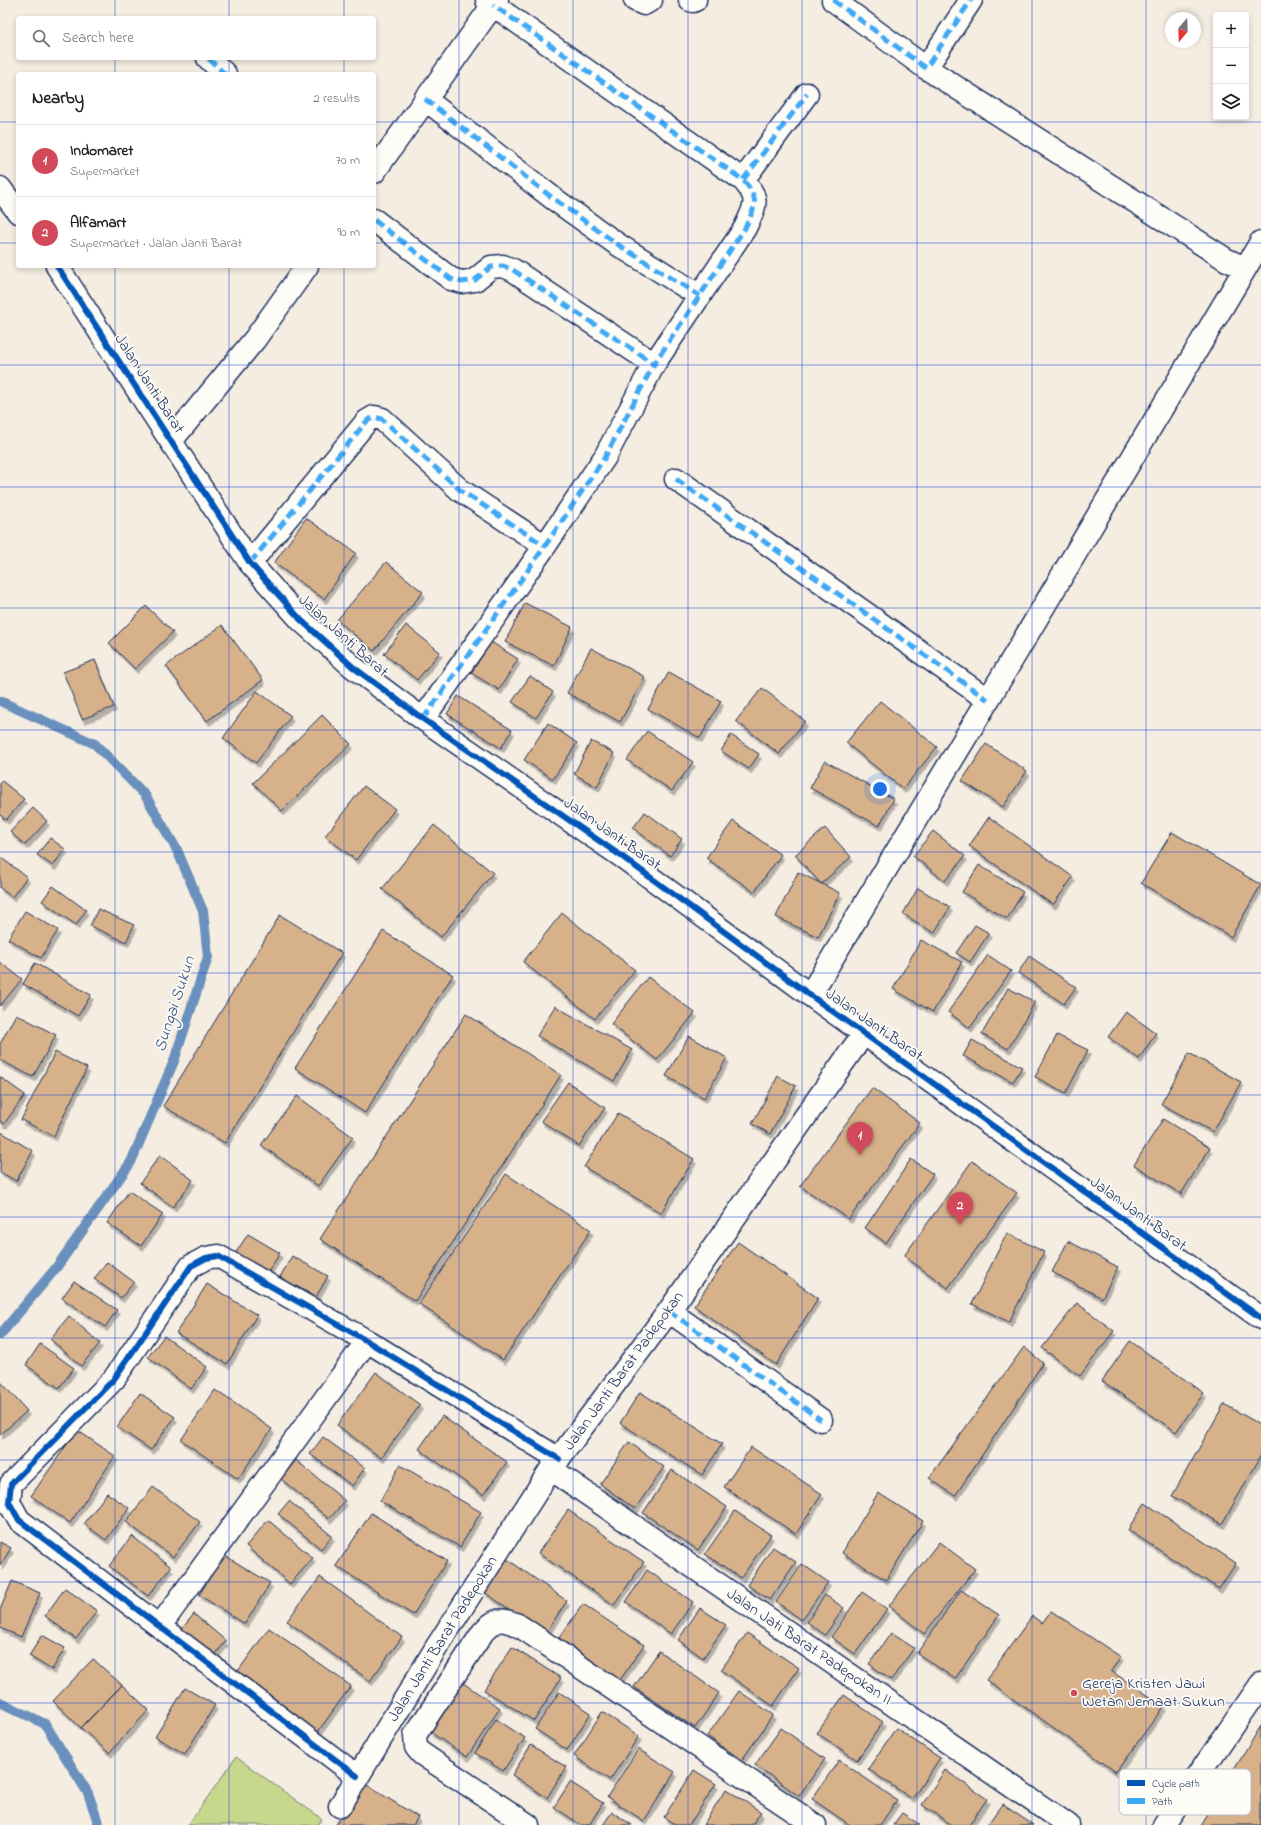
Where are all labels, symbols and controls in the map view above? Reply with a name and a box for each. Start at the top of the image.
north arrow [1165,12,1201,48]
map controls [1213,12,1249,120]
button: + [1213,12,1249,48]
search box [16,16,376,60]
icon: search [30,27,52,49]
text: Search here [62,27,134,49]
button: − [1213,48,1249,84]
button: layers [1213,84,1249,120]
text: Nearby [32,86,84,111]
text: 2 results [313,89,360,108]
text: Indomaret [70,140,133,162]
text: 1 [43,151,47,170]
text: 70 m [336,151,360,170]
text: Supermarket [70,162,140,181]
text: Alfamart [70,212,126,234]
text: 2 [42,223,48,242]
text: 90 m [337,223,360,242]
text: Supermarket · Jalan Janti Barat [70,234,242,253]
street label: Jalan Janti Barat [108,329,191,439]
street label: Jalan Janti Barat [292,589,394,684]
your location [870,779,890,799]
street label: Jalan Janti Barat [558,791,666,877]
water label: Sungai Sukun [148,952,203,1055]
street label: Jalan Janti Barat [820,982,928,1068]
pin: 1 [847,1122,873,1155]
street label: Jalan Janti Barat [1085,1171,1192,1258]
pin: 2 [947,1192,973,1225]
street label: Jalan Janti Barat Padepokan [558,1286,690,1456]
street label: Jalan Janti Barat Padepokan [382,1551,504,1727]
street label: Jalan Jati Barat Padepokan II [721,1582,897,1712]
place label: Gereja Kristen Jawi Wetan Jemaat Sukun [1082,1672,1225,1714]
marker: Gereja Kristen Jawi Wetan Jemaat Sukun [1069,1688,1079,1698]
legend [1119,1769,1251,1815]
text: Cycle path [1152,1776,1200,1793]
text: Path [1152,1794,1173,1810]

